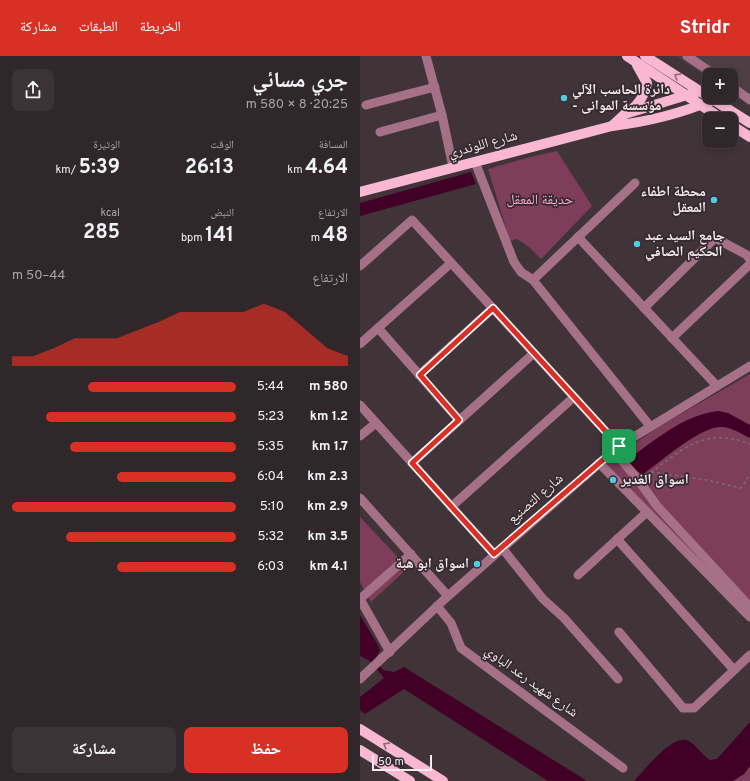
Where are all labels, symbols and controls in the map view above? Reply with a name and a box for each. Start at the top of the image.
text: Stridr [680,16,730,40]
text: مشاركة [20,19,57,36]
text: الطبقات [79,19,118,36]
text: الخريطة [140,19,181,36]
text: جري مسائي [252,68,348,95]
map controls [702,68,738,148]
button: + [702,68,738,104]
button: share [12,69,54,111]
one-way arrow [674,74,681,81]
place label: دائرة الحاسب الآلي - مؤسسة الموانى [572,82,670,115]
marker: دائرة الحاسب الآلي - مؤسسة الموانى [559,93,569,103]
text: 20:25 · 8 × 580 m [246,97,348,113]
button: − [702,112,738,148]
street label: شارع اللوندري [447,128,520,164]
text: الوتيرة [93,138,120,152]
text: الوقت [210,138,234,152]
text: المسافة [319,138,348,152]
text: 5:39 [79,155,120,181]
text: 26:13 [185,155,234,181]
text: 4.64 [305,155,348,181]
text: /km [55,163,79,177]
text: km [287,163,305,177]
place label: محطة اطفاء المعقل [640,184,706,217]
park label: حديقة المعقل [507,192,574,209]
marker: محطة اطفاء المعقل [709,195,719,205]
text: kcal [100,206,120,220]
text: النبض [211,206,234,220]
text: الارتفاع [318,206,348,220]
text: 285 [83,220,120,246]
text: 141 [205,223,234,249]
text: 48 [323,223,348,249]
place label: جامع السيد عبد الحكيم الصافي [645,228,725,262]
text: bpm [181,231,205,245]
text: m [311,231,323,245]
marker: جامع السيد عبد الحكيم الصافي [632,239,642,249]
text: 44–50 m [12,268,65,284]
text: الارتفاع [313,271,348,287]
text: 5:44 [257,379,284,395]
text: 580 m [309,379,348,395]
text: 5:23 [257,409,284,425]
text: 1.2 km [310,409,348,425]
pin [602,429,636,463]
icon: arrive [608,435,630,457]
text: 5:35 [257,439,284,455]
text: 1.7 km [312,439,348,455]
text: 6:04 [257,469,284,485]
text: 2.3 km [307,469,348,485]
street label: شارع التصنيع [505,470,567,528]
place label: اسواق الغدير [620,472,689,489]
marker: اسواق الغدير [608,475,618,485]
text: 5:10 [260,499,284,515]
text: 2.9 km [307,499,348,515]
text: 5:32 [257,529,284,545]
text: 3.5 km [307,529,348,545]
place label: اسواق ابو هبة [396,556,469,573]
text: 6:03 [257,559,284,575]
text: 4.1 km [309,559,348,575]
marker: اسواق ابو هبة [472,559,482,569]
street label: شارع شهيد رعد الباوي [480,643,581,723]
button: مشاركة [12,727,176,773]
button: حفظ [184,727,348,773]
one-way arrow [383,743,390,750]
scale bar [372,753,432,772]
text: 50 m [378,755,404,769]

